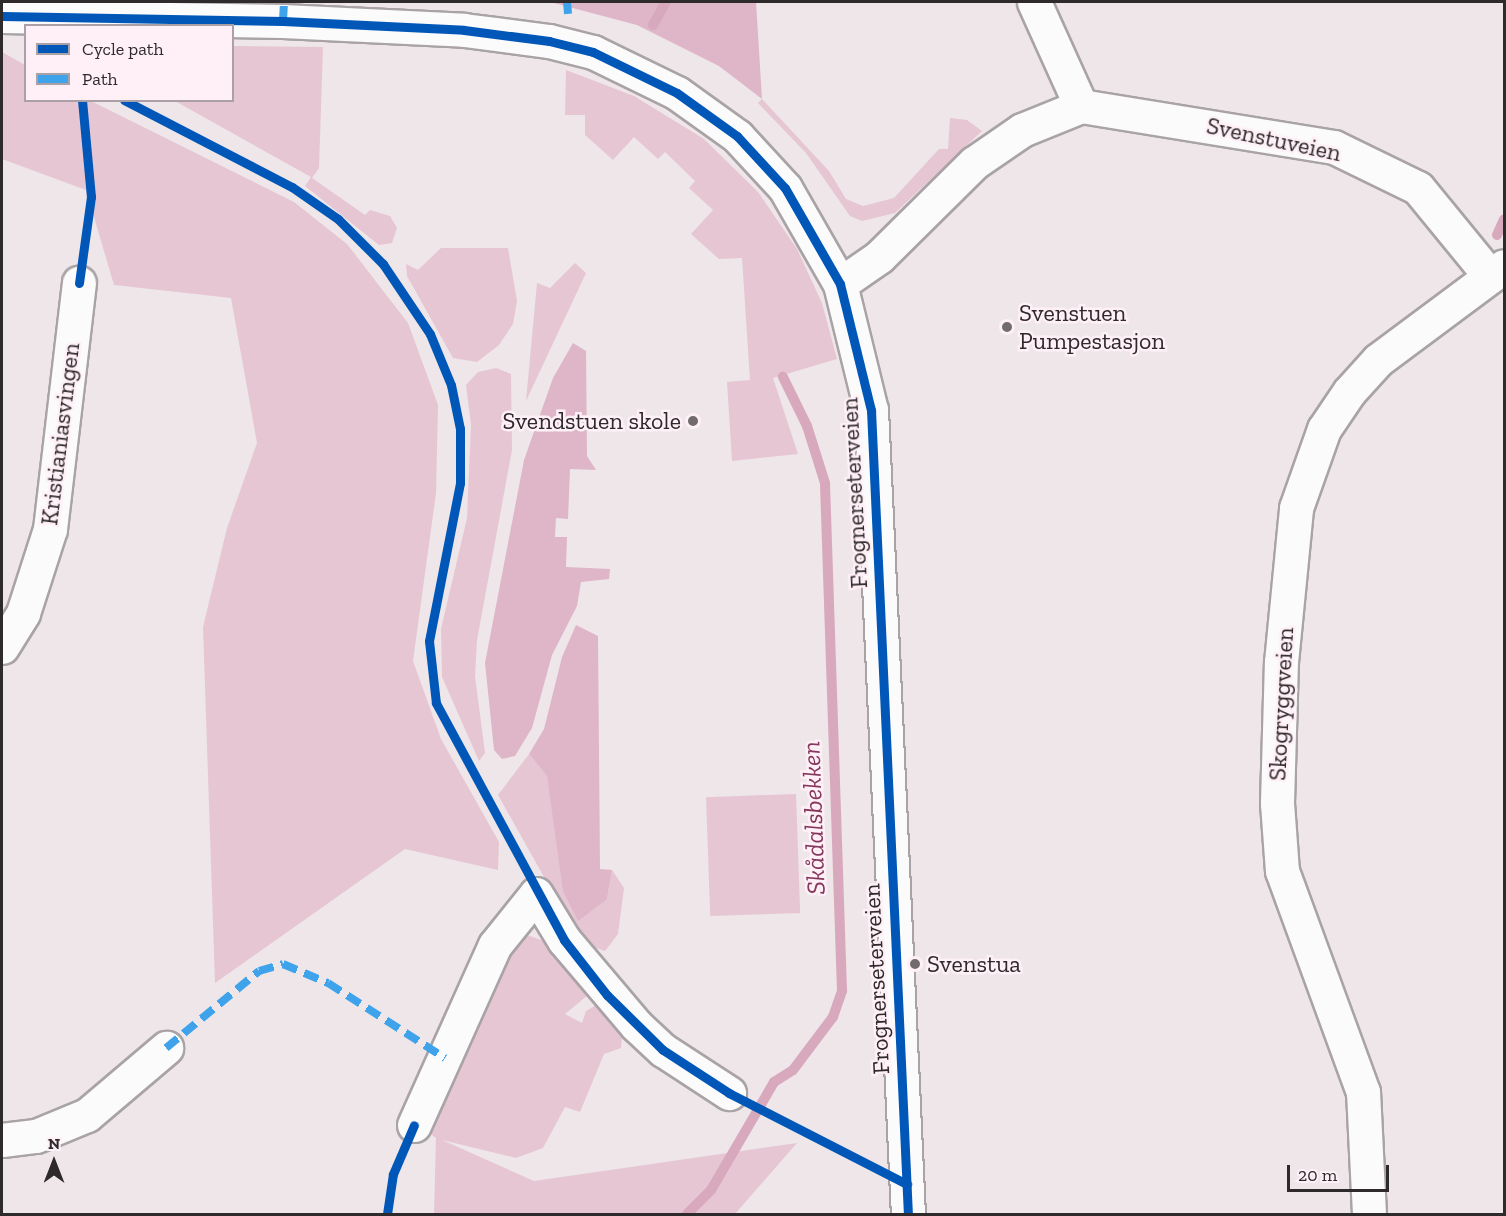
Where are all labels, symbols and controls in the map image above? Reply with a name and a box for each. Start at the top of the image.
legend [24,24,234,102]
text: Cycle path [82,38,164,60]
text: Path [82,68,118,90]
street label: Svenstuveien [1204,111,1344,167]
place label: Svenstuen Pumpestasjon [1019,299,1165,355]
marker: Svenstuen Pumpestasjon [1000,320,1014,334]
street label: Kristianiasvingen [35,341,85,527]
street label: Frognerseterveien [835,397,873,589]
place label: Svendstuen skole [502,407,681,435]
marker: Svendstuen skole [686,414,700,428]
street label: Skogryggveien [1263,627,1299,781]
water label: Skådalsbekken [796,741,832,895]
street label: Frognerseterveien [857,883,895,1075]
place label: Svenstua [927,950,1021,978]
marker: Svenstua [908,957,922,971]
north arrow [24,1132,84,1192]
text: N [48,1134,60,1153]
scale bar [1290,1153,1392,1191]
text: 20 m [1298,1164,1337,1186]

